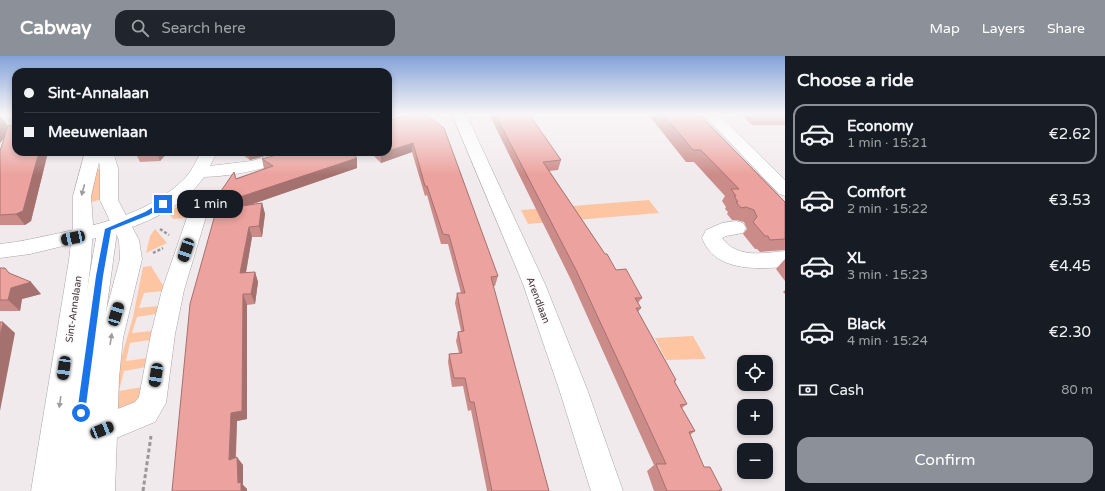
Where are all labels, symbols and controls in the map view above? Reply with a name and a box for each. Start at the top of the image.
search box [115,10,395,46]
text: Cabway [20,17,91,39]
icon: search [129,17,151,39]
text: Search here [161,19,246,37]
text: Map [930,20,960,37]
text: Layers [982,20,1025,37]
text: Share [1047,20,1085,37]
text: Choose a ride [797,69,914,91]
text: Sint-Annalaan [48,84,149,102]
icon: car [799,116,835,152]
text: Economy [847,117,913,135]
text: Meeuwenlaan [48,123,148,141]
text: €2.62 [1049,125,1091,143]
text: 1 min · 15:21 [847,135,928,151]
icon: car [799,182,835,218]
one-way arrow [80,183,86,196]
text: Comfort [847,183,906,201]
callout: 1 min [177,190,243,218]
text: €3.53 [1049,191,1091,209]
route end [154,195,172,213]
text: 1 min [193,196,227,212]
text: 2 min · 15:22 [847,201,928,217]
car [60,230,86,246]
car [177,237,195,263]
icon: car [799,248,835,284]
text: XL [847,249,866,267]
text: €4.45 [1049,257,1091,275]
text: 3 min · 15:23 [847,267,928,283]
street label: Sint-Annalaan [63,275,85,343]
street label: Arendlaan [524,275,552,325]
car [107,301,125,327]
icon: car [799,314,835,350]
text: Black [847,315,886,333]
text: €2.30 [1049,323,1091,341]
one-way arrow [108,333,114,345]
text: 4 min · 15:24 [847,333,928,349]
car [56,355,72,381]
map controls [737,355,773,479]
button: locate [737,355,773,391]
car [148,362,164,388]
icon: cash [797,379,819,401]
text: Cash [829,381,864,399]
text: 80 m [1061,382,1093,398]
one-way arrow [57,396,63,408]
button: + [737,399,773,435]
route start [72,404,90,422]
car [89,420,115,440]
button: Confirm [797,437,1093,483]
button: − [737,443,773,479]

